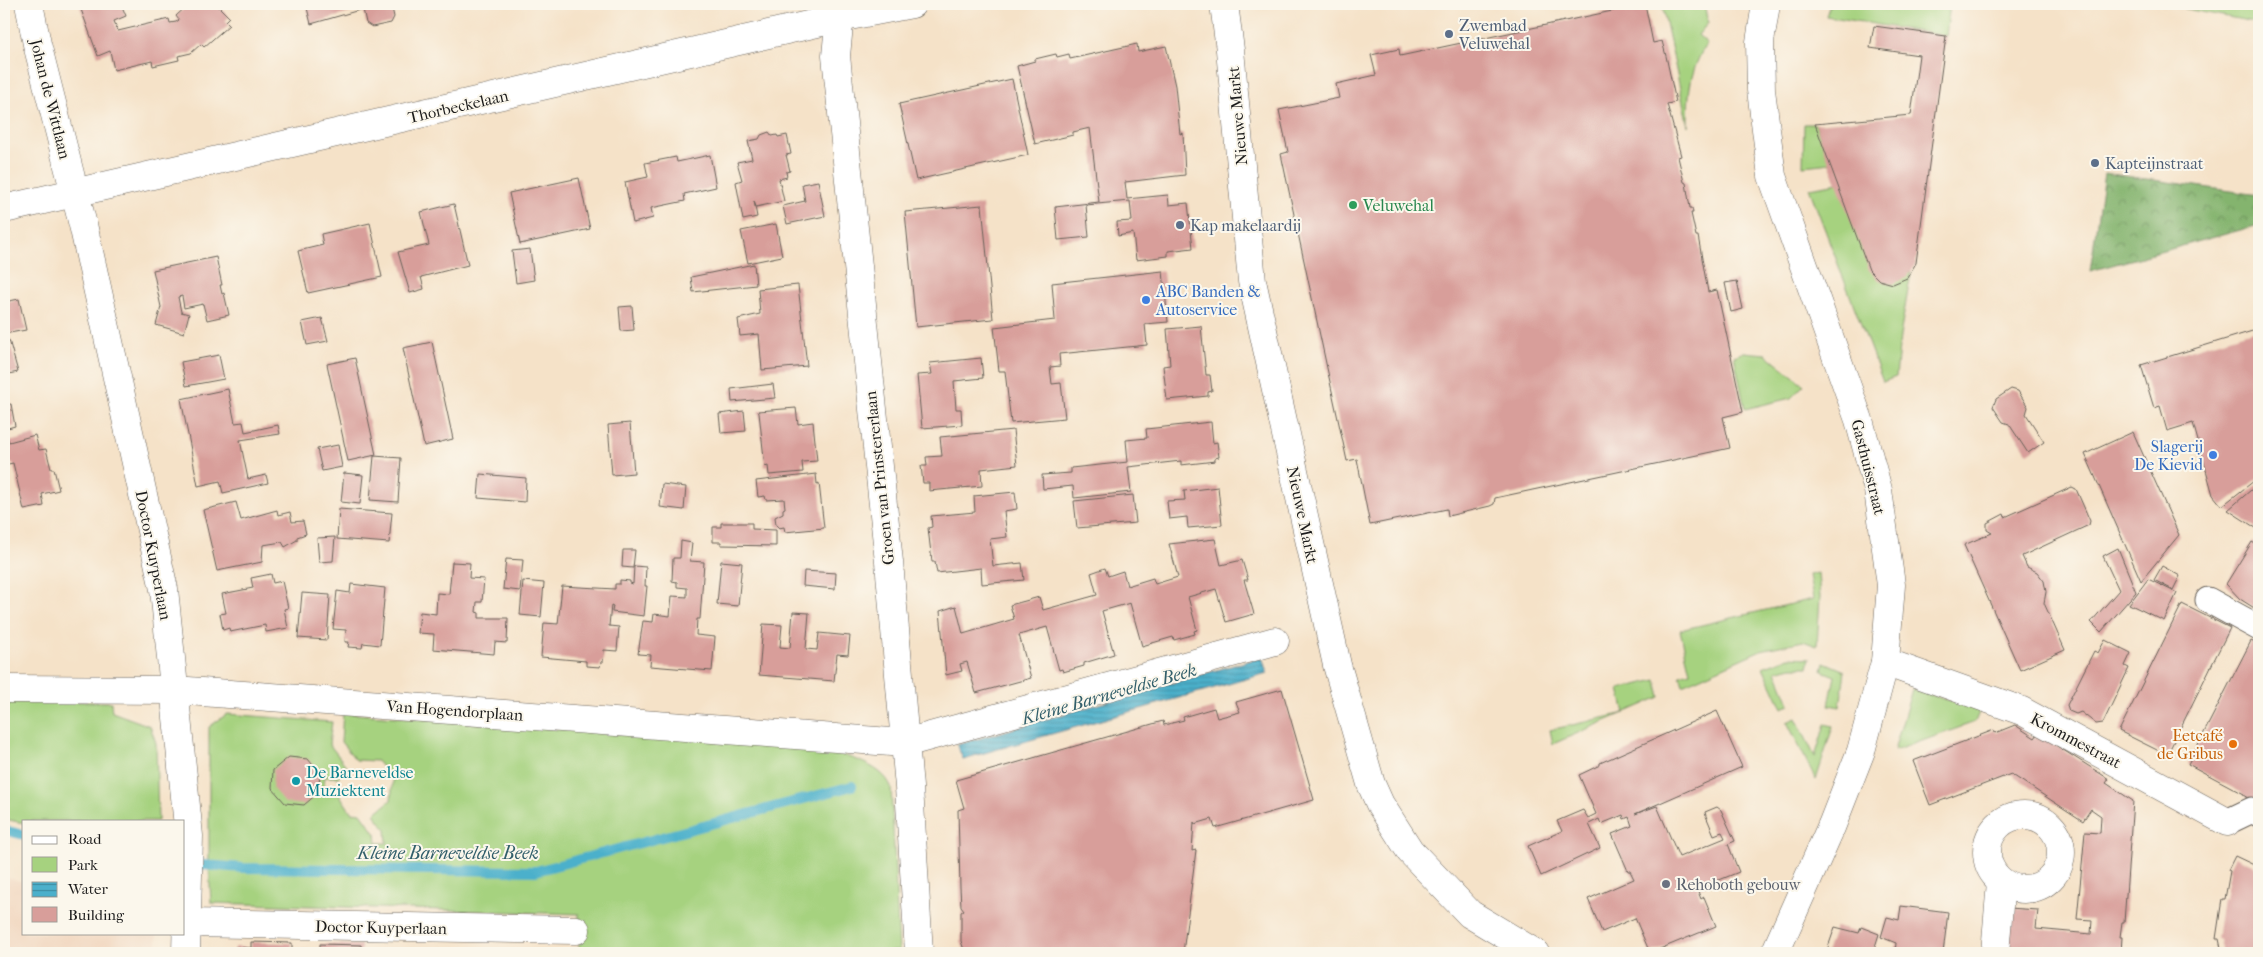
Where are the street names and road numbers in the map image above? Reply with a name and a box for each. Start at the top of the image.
street label: Johan de Wittlaan [26,35,75,162]
street label: Nieuwe Markt [1224,66,1251,166]
street label: Thorbeckelaan [406,86,511,127]
street label: Groen van Prinstererlaan [861,389,898,566]
street label: Gasthuisstraat [1847,417,1890,517]
street label: Nieuwe Markt [1283,465,1322,566]
street label: Doctor Kuyperlaan [132,489,176,622]
street label: Van Hogendorplaan [385,696,525,725]
street label: Krommestraat [2027,709,2125,772]
street label: Doctor Kuyperlaan [315,917,448,938]

